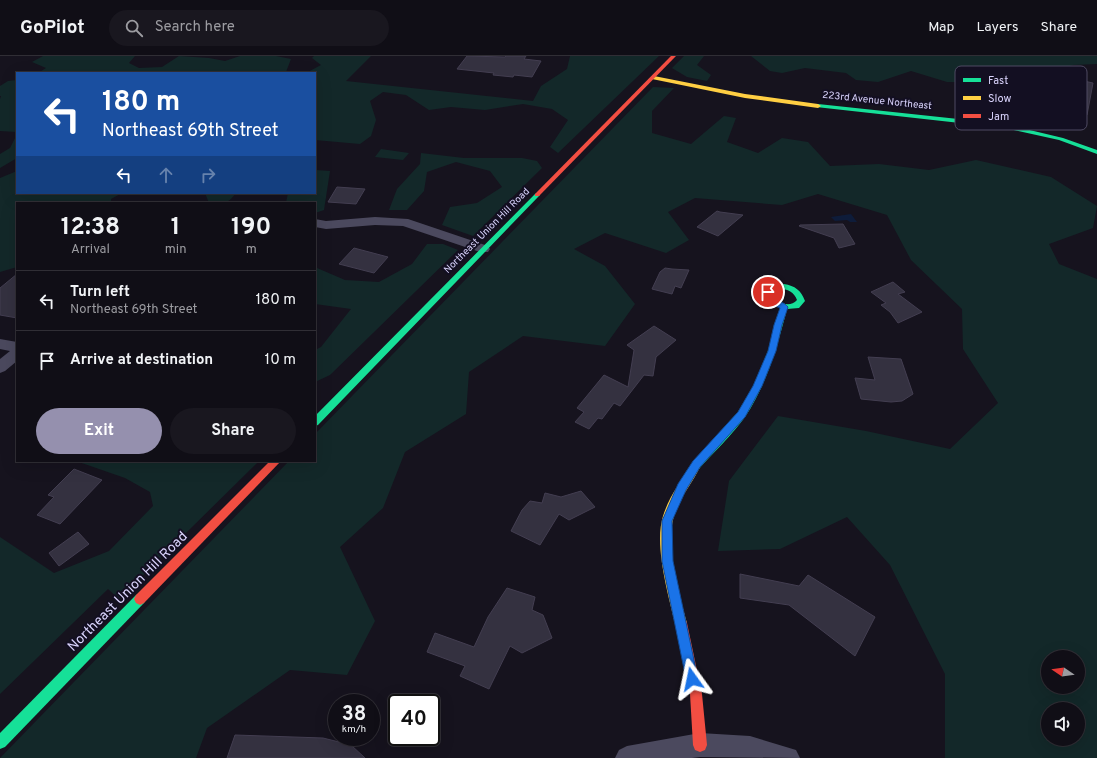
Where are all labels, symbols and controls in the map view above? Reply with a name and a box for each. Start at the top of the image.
search box [109,10,389,46]
text: GoPilot [20,16,85,40]
icon: search [123,17,145,39]
text: Search here [155,18,235,37]
text: Map [928,19,954,36]
text: Layers [976,19,1018,36]
text: Share [1040,19,1077,36]
legend [955,66,1087,130]
text: Fast [988,74,1008,88]
text: 180 m [102,85,180,121]
icon: left [36,88,88,140]
street label: 223rd Avenue Northeast [821,89,933,113]
text: Slow [988,92,1011,106]
text: Jam [988,110,1009,124]
text: Northeast 69th Street [102,120,278,143]
icon: left [113,164,135,186]
icon: ahead [155,164,177,186]
icon: right [197,164,219,186]
street label: Northeast Union Hill Road [441,185,533,277]
text: 12:38 [61,213,120,243]
text: 1 [171,213,180,243]
text: 190 [231,213,271,243]
text: Arrival [71,242,110,258]
text: min [165,242,186,258]
text: m [246,242,257,258]
pin [751,275,785,309]
icon: arrive [757,281,779,303]
text: Turn left [70,283,130,302]
icon: left [36,290,58,312]
text: 180 m [256,291,296,310]
text: Northeast 69th Street [70,302,197,318]
icon: arrive [36,350,58,372]
text: Arrive at destination [70,351,213,370]
text: 10 m [265,351,296,370]
button: Exit [36,408,162,454]
button: Share [170,408,296,454]
street label: Northeast Union Hill Road [64,528,192,656]
north arrow [1041,650,1085,694]
map controls [1041,650,1085,746]
position arrow [671,658,713,700]
speed limit sign: 40 [388,694,440,746]
text: 38 [342,702,366,728]
button: sound [1041,702,1085,746]
text: km/h [342,723,366,736]

